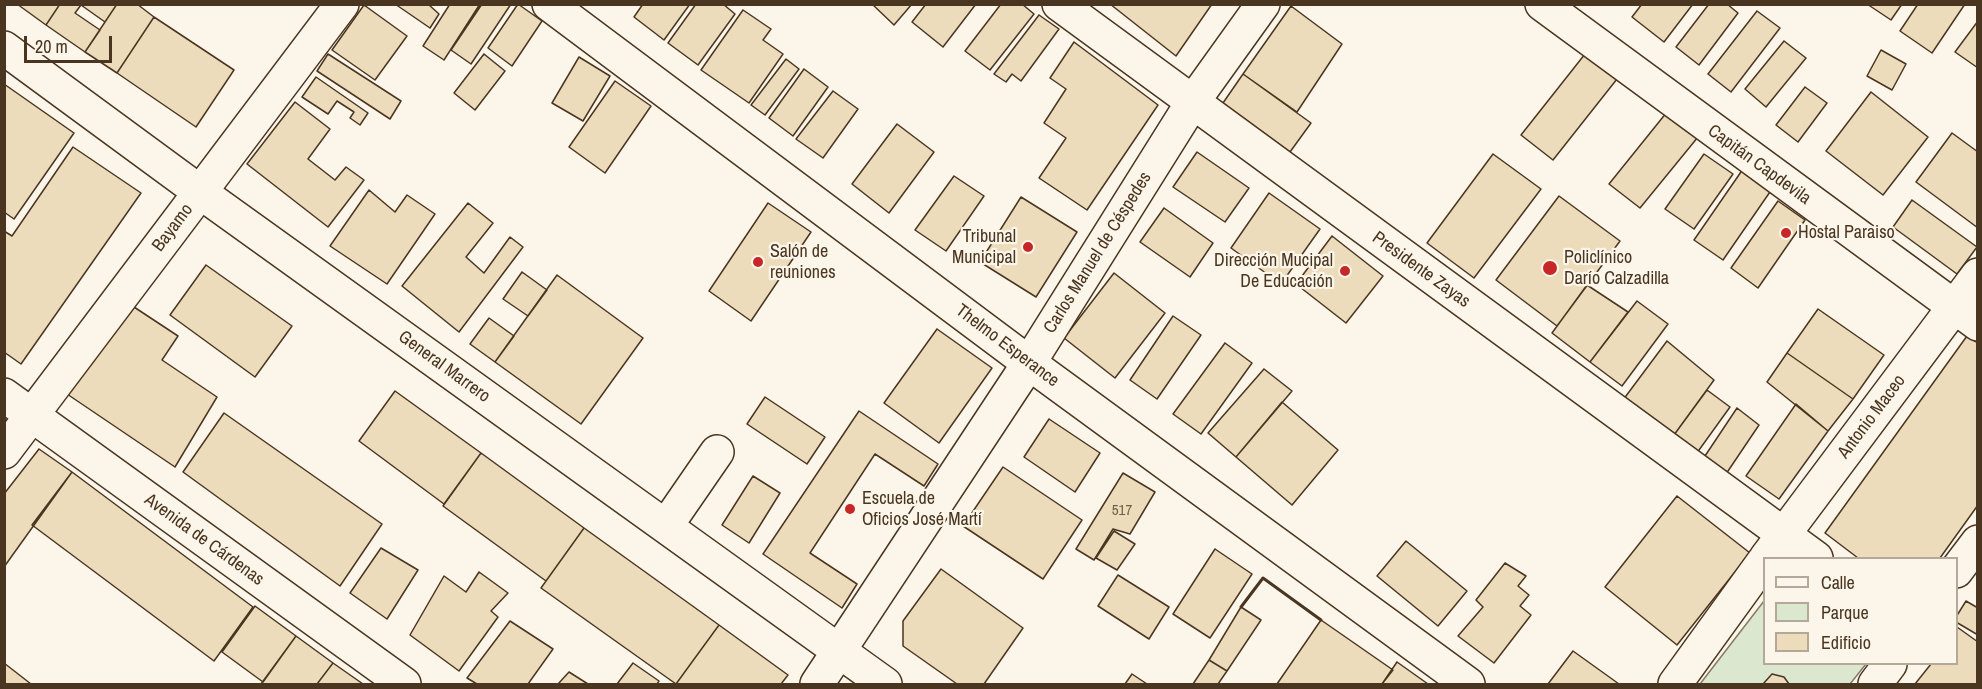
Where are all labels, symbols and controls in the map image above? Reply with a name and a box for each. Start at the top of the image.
scale bar [27,24,116,62]
text: 20 m [35,34,68,59]
street label: Capitán Capdevila [1703,120,1815,210]
street label: Carlos Manuel de Céspedes [1039,168,1157,338]
street label: Bayamo [148,200,198,256]
place label: Hostal Paraiso [1798,222,1895,244]
place label: Tribunal Municipal [952,226,1016,268]
marker: Hostal Paraiso [1779,226,1793,240]
street label: Presidente Zayas [1368,227,1474,313]
marker: Tribunal Municipal [1021,240,1035,254]
place label: Salón de reuniones [770,241,836,284]
place label: Policlínico Darío Calzadilla [1564,247,1669,290]
place label: Dirección Mucipal De Educación [1214,250,1333,292]
marker: Salón de reuniones [751,255,765,269]
marker: Policlínico Darío Calzadilla [1541,259,1559,277]
marker: Dirección Mucipal De Educación [1338,264,1352,278]
street label: Thelmo Esperance [951,300,1063,392]
street label: General Marrero [394,326,494,408]
street label: Antonio Maceo [1833,371,1911,463]
place label: Escuela de Oficios José Martí [862,488,982,530]
street label: Avenida de Cárdenas [140,489,268,591]
marker: Escuela de Oficios José Martí [843,502,857,516]
house number: 517 [1112,502,1132,520]
legend [1763,557,1958,665]
text: Calle [1821,570,1855,595]
text: Parque [1821,600,1869,625]
text: Edificio [1821,630,1871,655]

